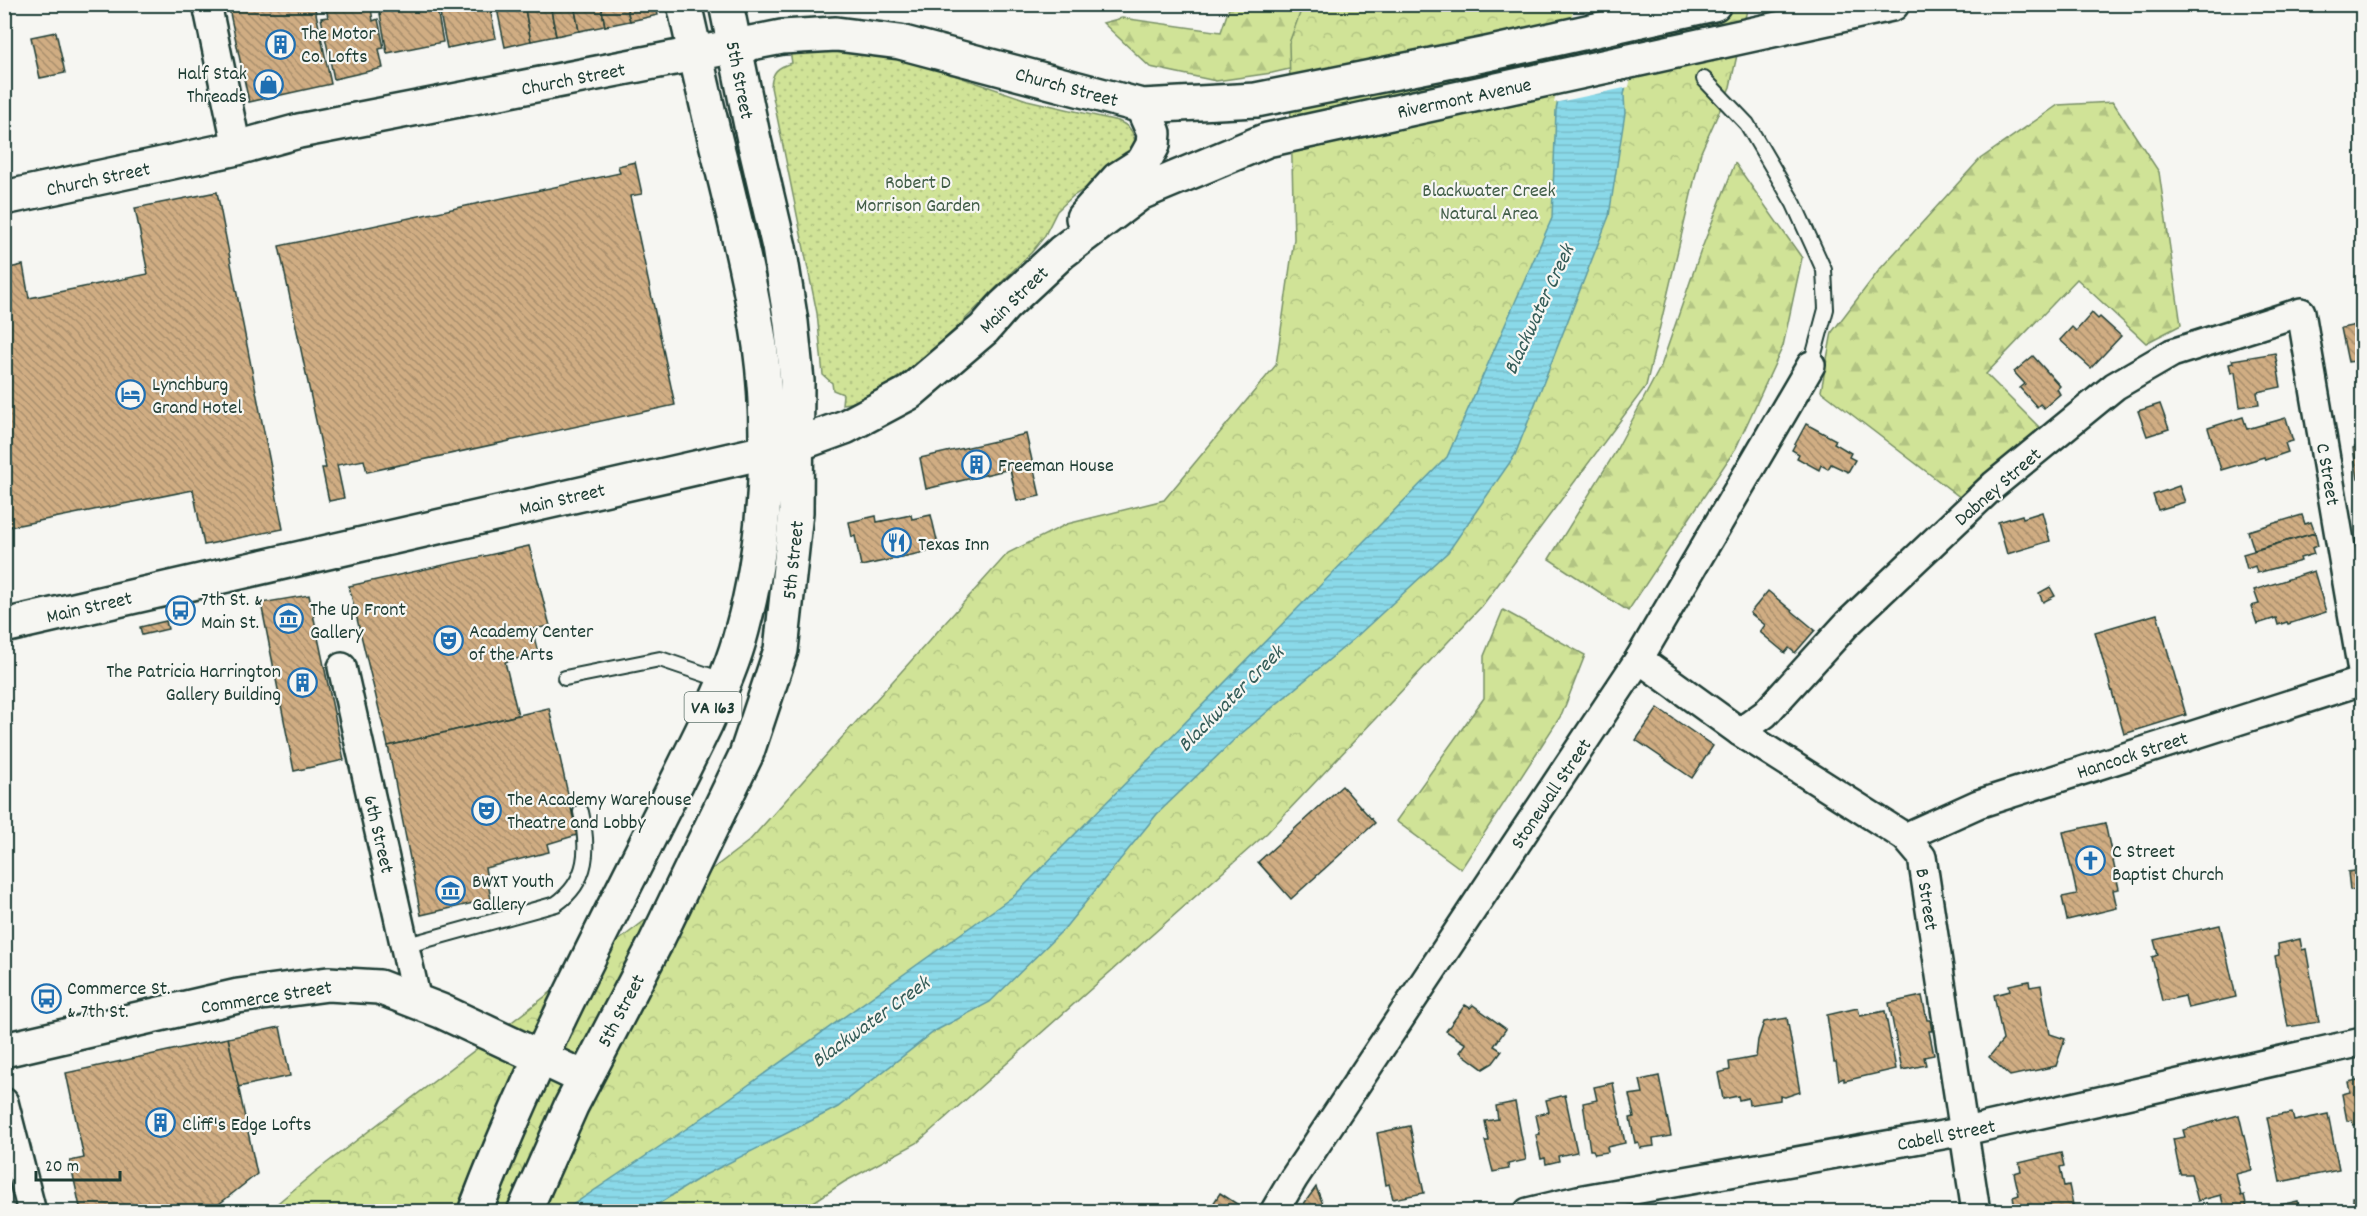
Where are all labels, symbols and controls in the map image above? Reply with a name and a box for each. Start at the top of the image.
place label: The Motor Co. Lofts [301,21,376,72]
building icon: The Motor Co. Lofts [264,28,296,60]
street label: 5th Street [717,39,759,122]
street label: Church Street [519,57,628,105]
place label: Half Stak Threads [177,61,247,112]
street label: Church Street [1012,62,1121,116]
shop icon: Half Stak Threads [252,68,284,100]
street label: Rivermont Avenue [1395,72,1534,128]
street label: Church Street [44,156,153,206]
park label: Robert D Morrison Garden [856,170,980,221]
park label: Blackwater Creek Natural Area [1422,178,1556,229]
water label: Blackwater Creek [1498,238,1585,380]
street label: Main Street [974,261,1056,342]
place label: Lynchburg Grand Hotel [152,372,242,423]
hotel icon: Lynchburg Grand Hotel [115,378,147,410]
street label: C Street [2307,441,2345,508]
street label: Dabney Street [1949,442,2049,534]
building icon: Freeman House [961,448,993,480]
place label: Freeman House [998,453,1114,481]
street label: Main Street [517,477,608,524]
street label: 5th Street [777,520,813,601]
restaurant icon: Texas Inn [881,527,913,559]
place label: Texas Inn [918,532,989,560]
street label: Main Street [44,585,135,632]
place label: 7th St. & Main St. [201,587,263,638]
bus stop icon: 7th St. & Main St. [164,594,196,626]
place label: The Up Front Gallery [310,597,406,648]
museum icon: The Up Front Gallery [273,603,305,635]
place label: Academy Center of the Arts [469,619,594,670]
theatre icon: Academy Center of the Arts [432,625,464,657]
water label: Blackwater Creek [1172,638,1294,760]
place label: The Patricia Harrington Gallery Building [106,659,281,710]
building icon: The Patricia Harrington Gallery Building [286,666,318,698]
road number: VA 163 [684,692,742,722]
street label: Hancock Street [2074,726,2192,788]
street label: Stonewall Street [1505,734,1600,856]
place label: The Academy Warehouse Theatre and Lobby [507,787,692,838]
street label: 6th Street [354,793,400,877]
theatre icon: The Academy Warehouse Theatre and Lobby [470,794,502,826]
place label: C Street Baptist Church [2112,839,2224,890]
church icon: C Street Baptist Church [2075,845,2107,877]
street label: B Street [1906,866,1944,933]
place label: BWXT Youth Gallery [472,869,554,920]
museum icon: BWXT Youth Gallery [435,875,467,907]
water label: Blackwater Creek [806,969,939,1077]
street label: 5th Street [592,970,654,1053]
street label: Commerce Street [199,975,334,1023]
place label: Commerce St. & 7th St. [67,976,170,1027]
bus stop icon: Commerce St. & 7th St. [30,982,62,1014]
building icon: Cliff's Edge Lofts [145,1107,177,1139]
place label: Cliff's Edge Lofts [182,1112,311,1140]
street label: Cabell Street [1895,1114,1998,1160]
scale bar [36,1144,120,1182]
text: 20 m [45,1155,79,1180]

